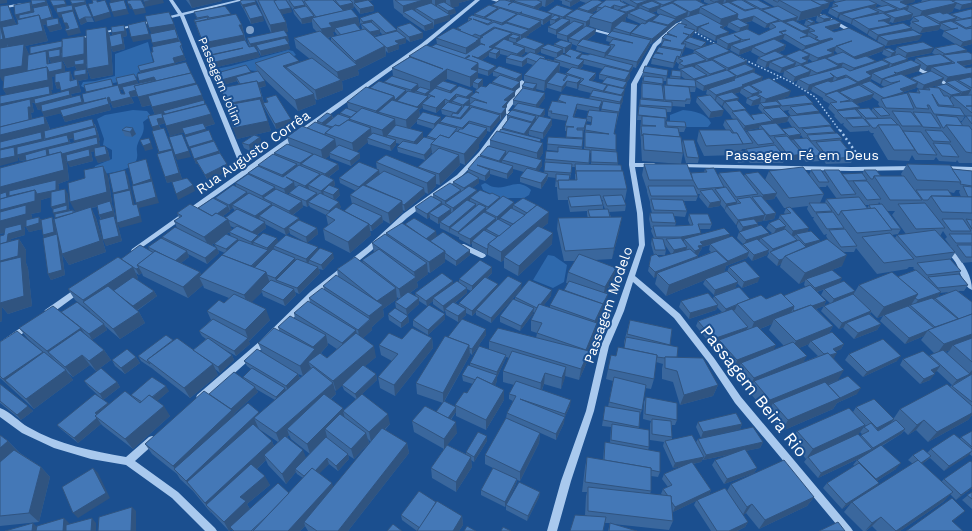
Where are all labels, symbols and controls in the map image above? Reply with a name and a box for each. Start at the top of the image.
street label: Passagem Jolim [195,35,245,127]
street label: Rua Augusto Corrêa [193,107,313,197]
street label: Passagem Fé em Deus [725,147,879,163]
street label: Passagem Modelo [580,244,636,366]
street label: Passagem Beira Rio [696,321,812,461]

